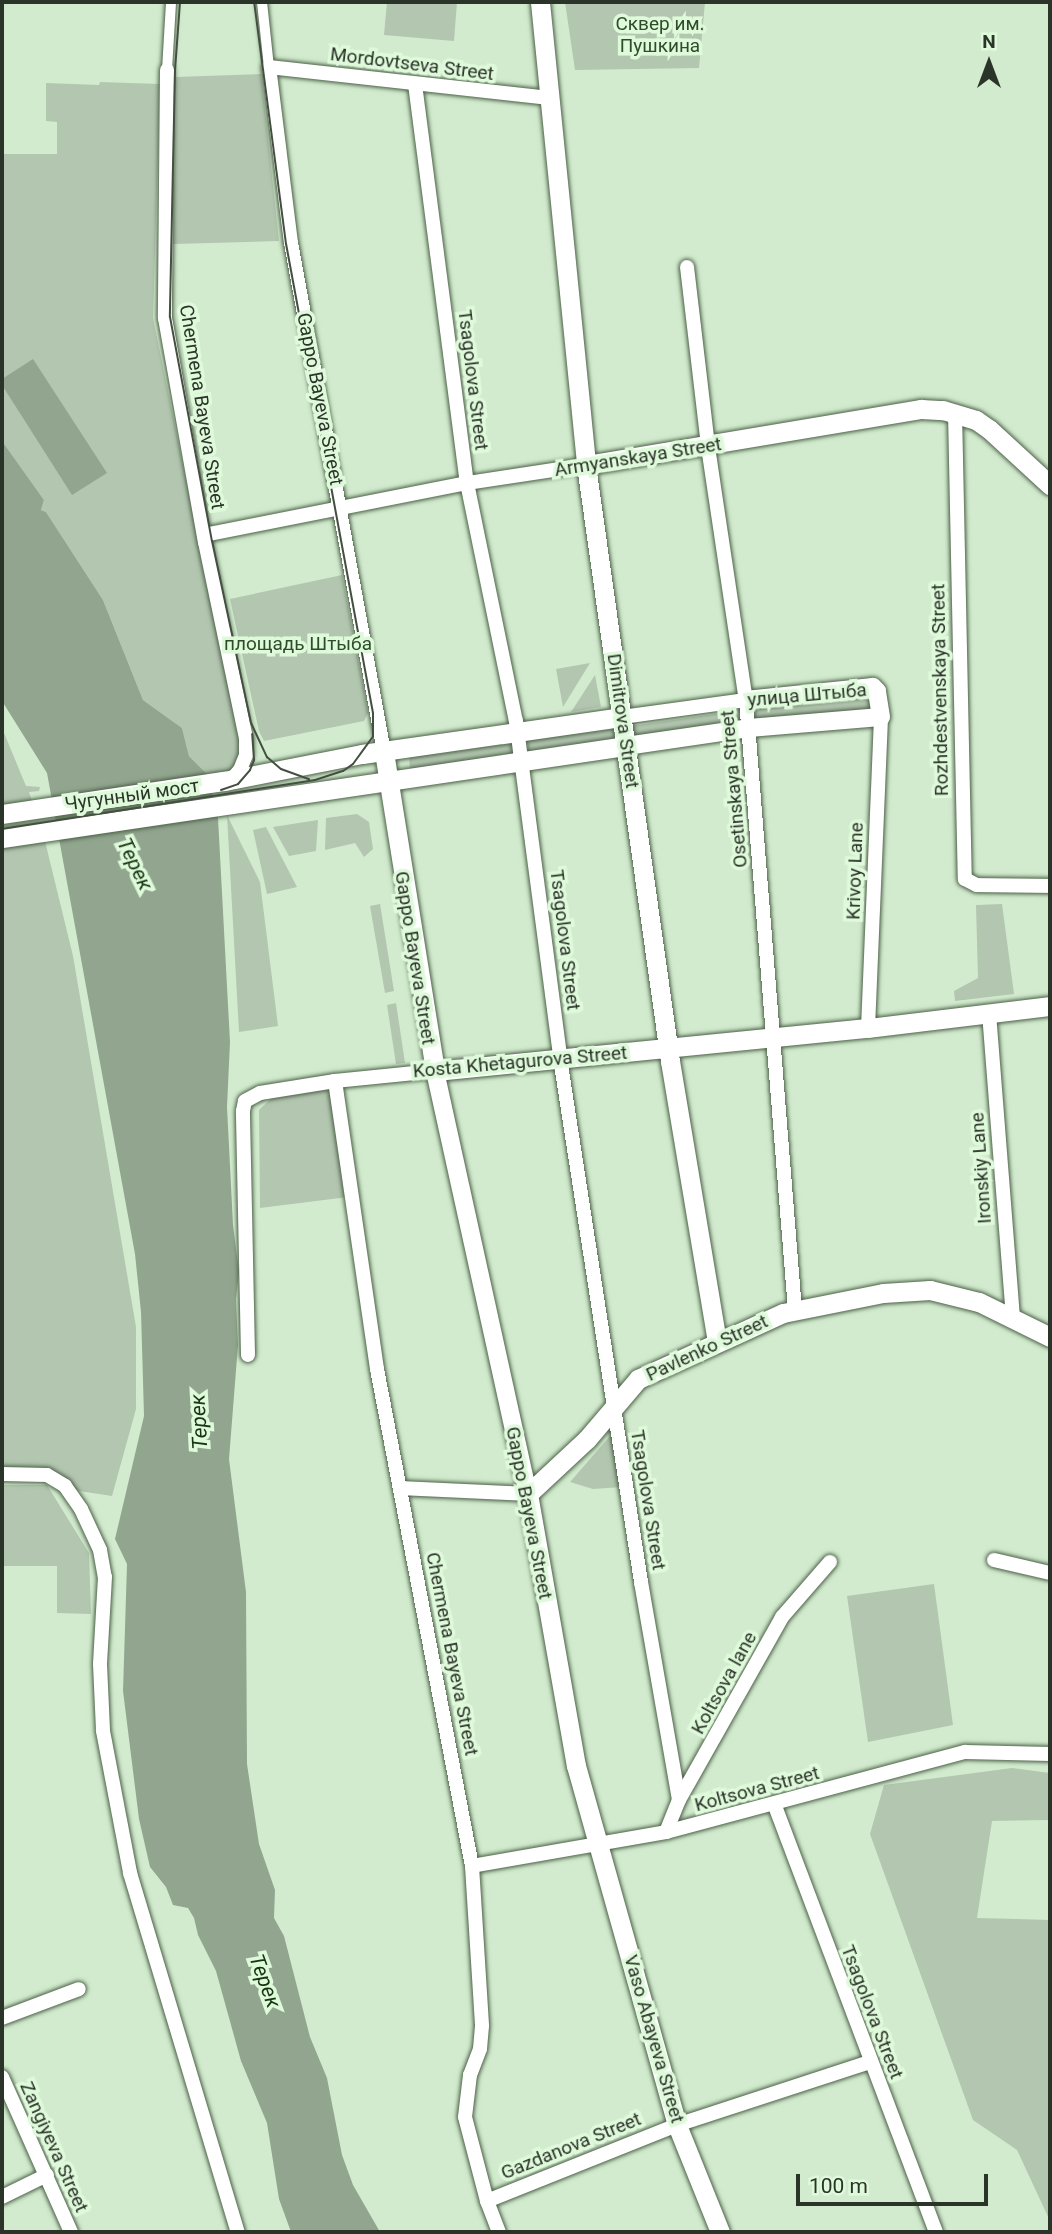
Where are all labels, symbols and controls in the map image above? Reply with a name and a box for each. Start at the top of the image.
park label: Сквер им. Пушкина [615,13,705,57]
north arrow [954,28,1024,98]
text: N [982,30,996,53]
street label: Mordovtseva Street [329,43,495,85]
street label: Chermena Bayeva Street [175,303,229,511]
street label: Tsagolova Street [453,308,493,452]
street label: Gappo Bayeva Street [292,311,348,487]
street label: Armyanskaya Street [553,433,723,481]
street label: Rozhdestvenskaya Street [927,584,953,796]
park label: площадь Штыба [224,633,372,655]
street label: Dimitrova Street [602,652,644,790]
street label: улица Штыба [746,678,868,712]
street label: Osetinskaya Street [716,709,752,869]
street label: Чугунный мост [63,774,201,816]
street label: Krivoy Lane [842,822,868,920]
water label: Терек [112,834,158,894]
street label: Tsagolova Street [545,868,585,1012]
street label: Gappo Bayeva Street [390,870,440,1046]
street label: Kosta Khetagurova Street [412,1041,628,1083]
street label: Ironskiy Lane [966,1112,996,1224]
street label: Pavlenko Street [642,1310,772,1386]
water label: Терек [185,1394,213,1450]
street label: Gappo Bayeva Street [501,1425,557,1601]
street label: Tsagolova Street [626,1428,670,1572]
street label: Chermena Bayeva Street [421,1550,483,1758]
street label: Koltsova lane [687,1628,761,1738]
street label: Koltsova Street [692,1761,822,1817]
street label: Tsagolova Street [836,1942,908,2082]
water label: Терек [244,1951,286,2011]
street label: Vaso Abayeva Street [619,1952,689,2126]
street label: Zangiyeva Street [15,2078,93,2216]
street label: Gazdanova Street [498,2108,644,2184]
scale bar [800,2160,992,2204]
text: 100 m [809,2174,868,2198]

